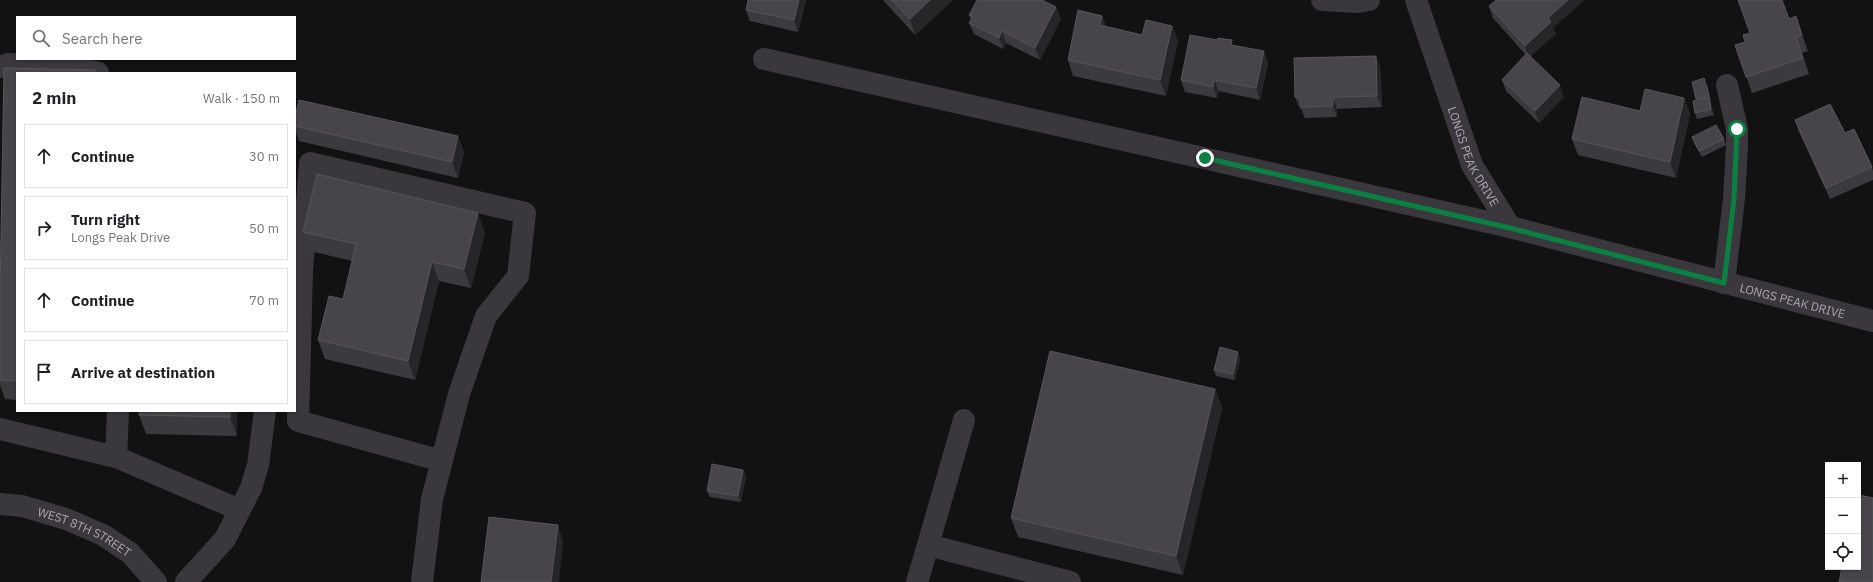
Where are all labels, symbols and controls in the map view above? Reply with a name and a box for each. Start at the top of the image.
search box [16,16,296,60]
icon: search [30,27,52,49]
text: Search here [62,29,142,48]
text: 2 min [32,87,76,109]
text: Walk · 150 m [203,90,280,107]
street label: LONGS PEAK DRIVE [1445,105,1503,209]
route start [1728,120,1746,138]
icon: ahead [33,145,55,167]
text: Continue [71,147,135,166]
text: 30 m [249,148,279,165]
route end [1196,149,1214,167]
text: Turn right [71,210,140,229]
icon: right [33,217,55,239]
text: 50 m [249,220,279,237]
text: Longs Peak Drive [71,229,170,246]
street label: LONGS PEAK DRIVE [1738,279,1847,321]
icon: ahead [33,289,55,311]
text: Continue [71,291,135,310]
text: 70 m [249,292,279,309]
icon: arrive [33,361,55,383]
text: Arrive at destination [71,363,215,382]
map controls [1825,462,1861,570]
button: + [1825,462,1861,498]
button: − [1825,498,1861,534]
street label: WEST 8TH STREET [36,504,134,559]
button: locate [1825,534,1861,570]

